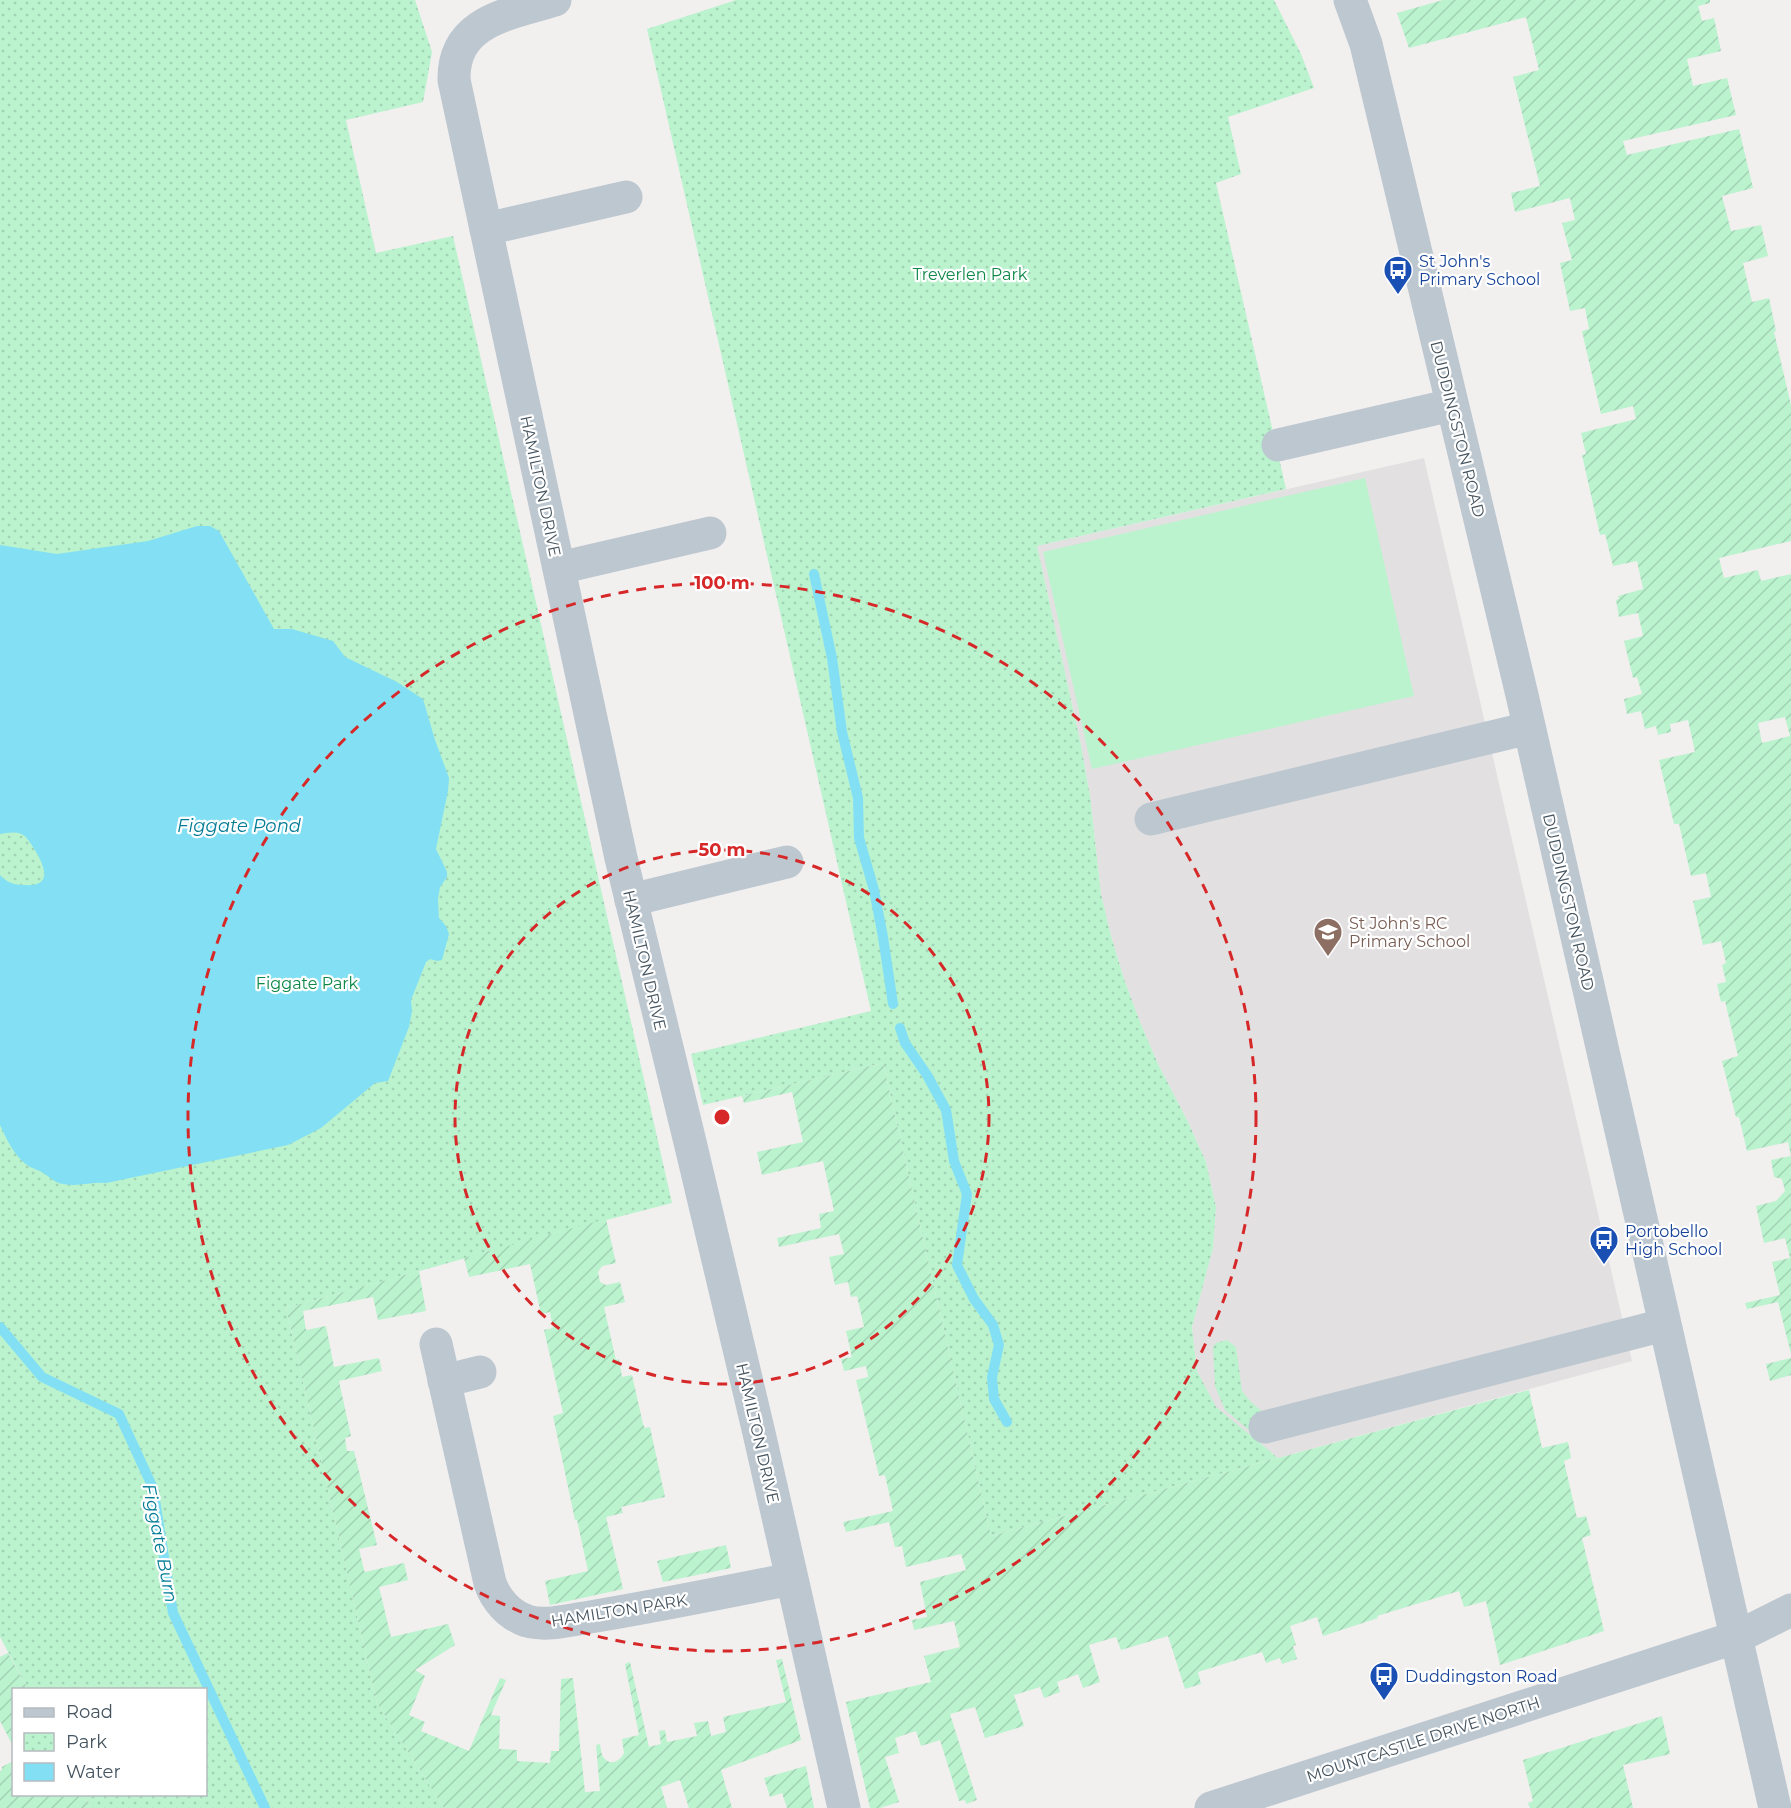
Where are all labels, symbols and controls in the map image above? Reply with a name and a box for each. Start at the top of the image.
place label: St John's Primary School [1419,252,1540,289]
bus stop icon: St John's Primary School [1382,254,1414,296]
park label: Treverlen Park [913,265,1028,284]
street label: DUDDINGSTON ROAD [1426,339,1489,519]
street label: HAMILTON DRIVE [516,414,565,558]
text: 100 m [694,572,750,594]
street label: DUDDINGSTON ROAD [1539,812,1598,993]
water label: Figgate Pond [177,815,302,837]
text: 50 m [699,839,745,861]
street label: HAMILTON DRIVE [619,888,670,1032]
place label: St John's RC Primary School [1349,914,1470,951]
school or university icon: St John's RC Primary School [1312,916,1344,958]
park label: Figgate Park [256,974,359,993]
centre of rings [712,1107,732,1127]
place label: Portobello High School [1625,1222,1722,1259]
bus stop icon: Portobello High School [1588,1224,1620,1266]
street label: HAMILTON DRIVE [732,1361,783,1505]
water label: Figgate Burn [138,1482,182,1604]
street label: HAMILTON PARK [550,1590,689,1631]
bus stop icon: Duddingston Road [1368,1660,1400,1702]
place label: Duddingston Road [1405,1667,1558,1686]
legend [12,1688,207,1796]
street label: MOUNTCASTLE DRIVE NORTH [1304,1693,1542,1786]
text: Road [66,1701,113,1723]
text: Park [66,1731,107,1753]
text: Water [66,1761,121,1783]

